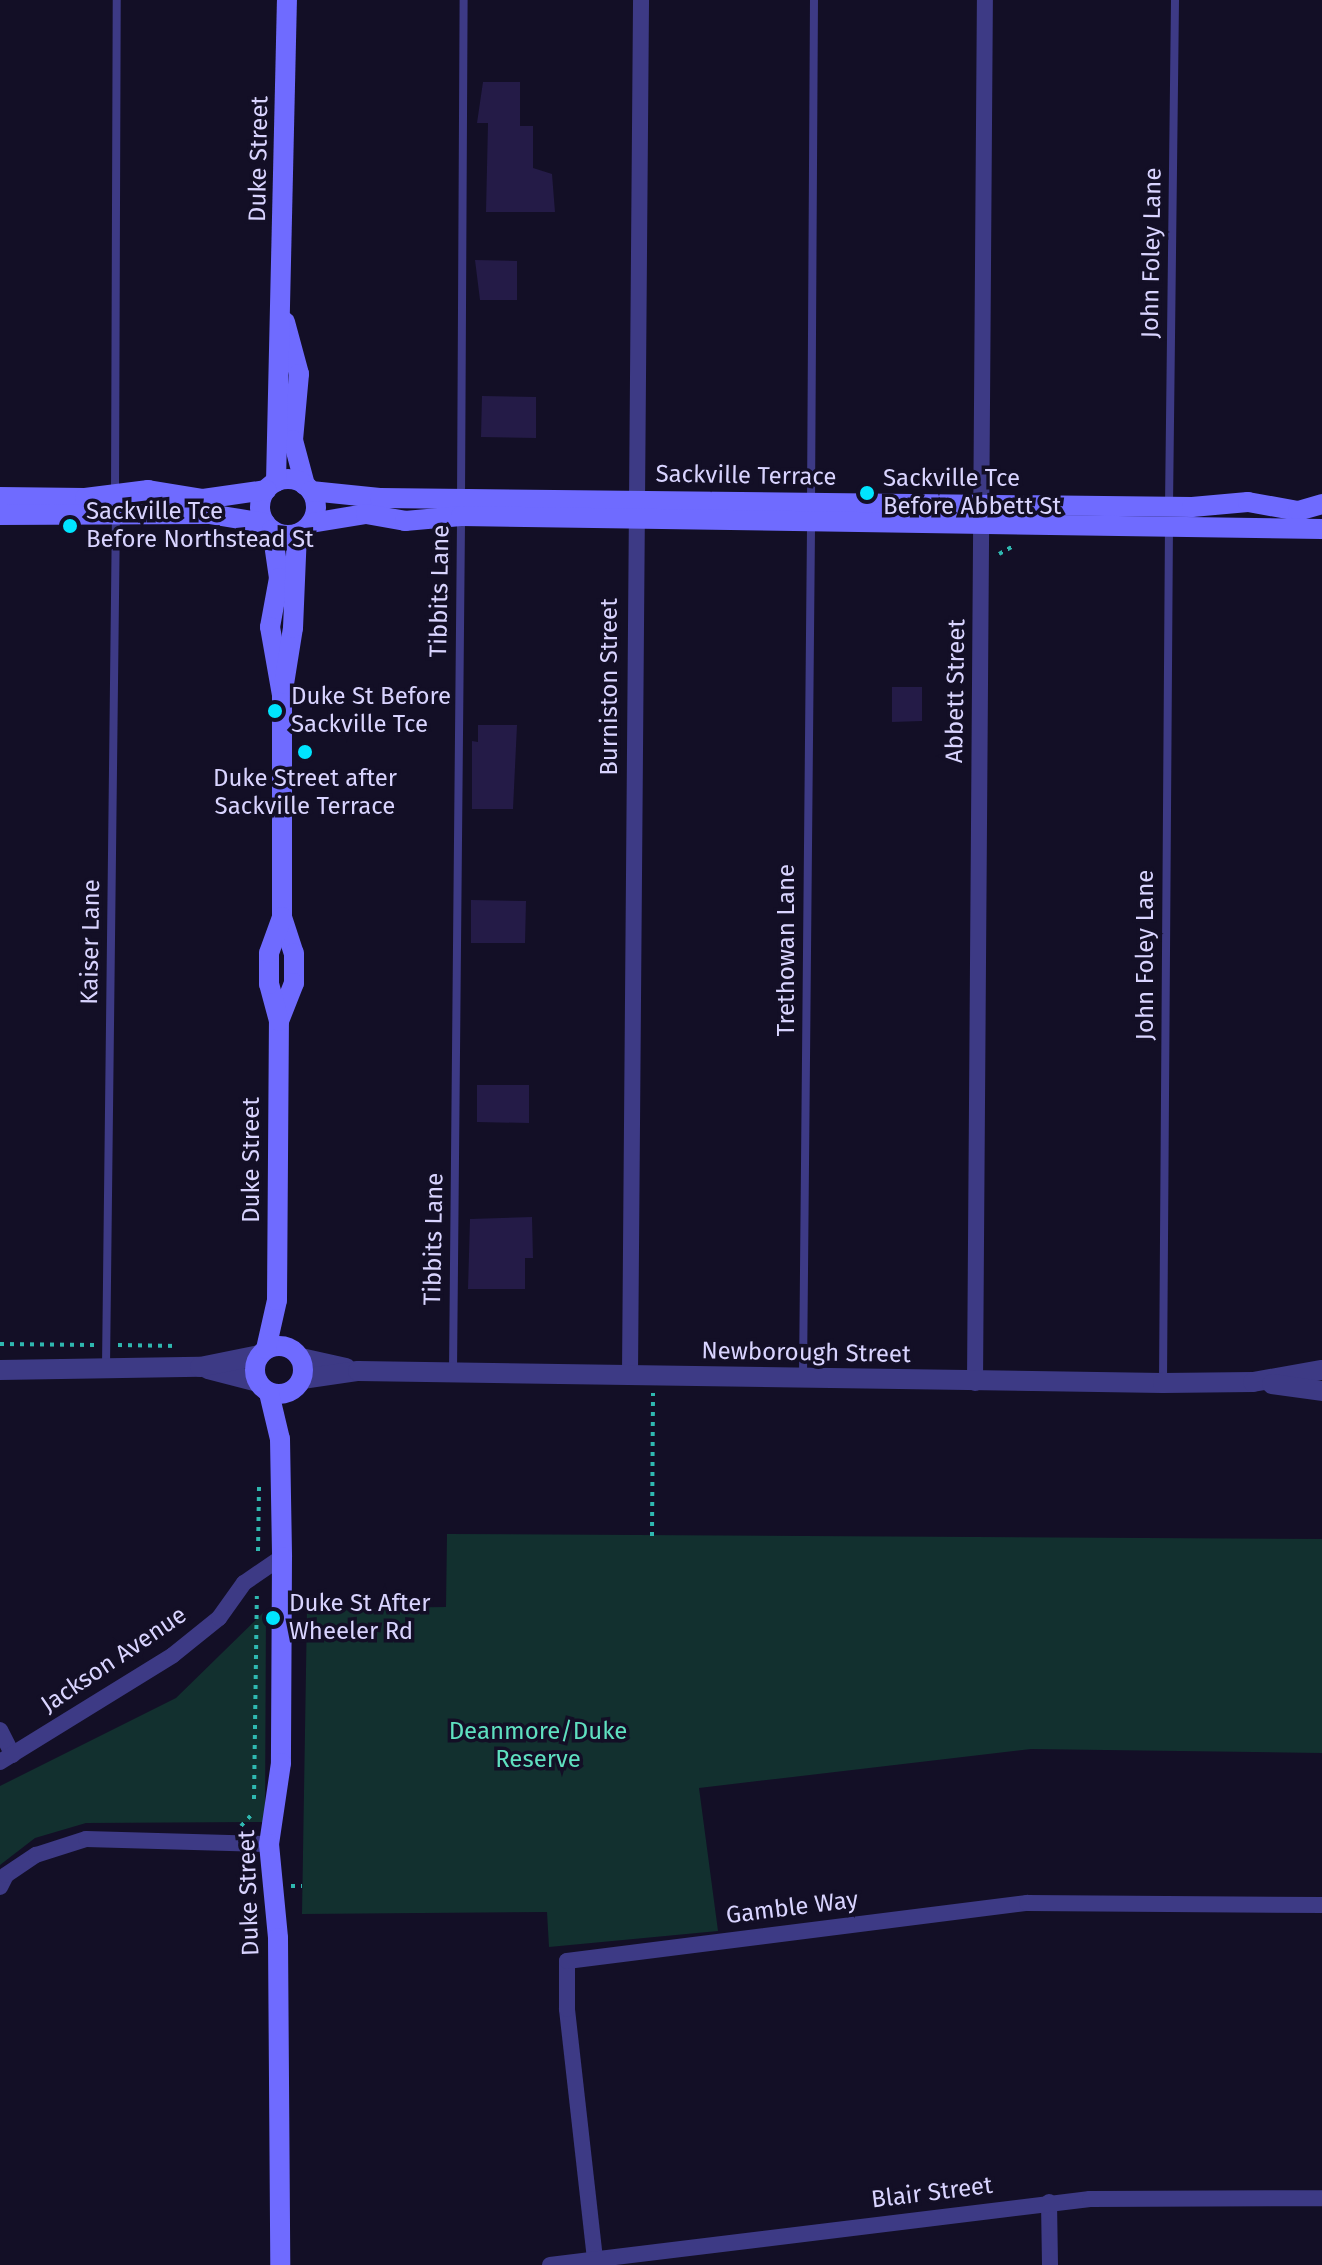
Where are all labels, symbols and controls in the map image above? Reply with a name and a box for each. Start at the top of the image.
street label: Duke Street [244,96,274,222]
street label: John Foley Lane [1136,167,1168,339]
street label: Sackville Terrace [655,460,837,492]
place label: Sackville Tce Before Abbett St [883,465,1061,521]
marker: Sackville Tce Before Abbett St [858,484,876,502]
place label: Sackville Tce Before Northstead St [86,498,314,554]
marker: Sackville Tce Before Northstead St [61,517,79,535]
street label: Tibbits Lane [424,524,456,658]
street label: Burniston Street [596,598,624,776]
street label: Abbett Street [940,619,972,763]
place label: Duke St Before Sackville Tce [291,683,451,739]
marker: Duke St Before Sackville Tce [266,702,284,720]
marker: Duke Street after Sackville Terrace [296,743,314,761]
place label: Duke Street after Sackville Terrace [213,765,397,821]
street label: Trethowan Lane [773,864,801,1036]
street label: John Foley Lane [1132,870,1160,1040]
street label: Kaiser Lane [76,879,106,1005]
street label: Duke Street [238,1097,266,1223]
street label: Tibbits Lane [418,1172,450,1306]
street label: Newborough Street [701,1337,911,1369]
place label: Duke St After Wheeler Rd [289,1590,430,1646]
street label: Jackson Avenue [36,1601,192,1719]
marker: Duke St After Wheeler Rd [264,1609,282,1627]
park label: Deanmore/Duke Reserve [449,1718,627,1774]
street label: Duke Street [232,1830,266,1956]
street label: Gamble Way [724,1886,860,1930]
street label: Blair Street [870,2171,994,2215]

